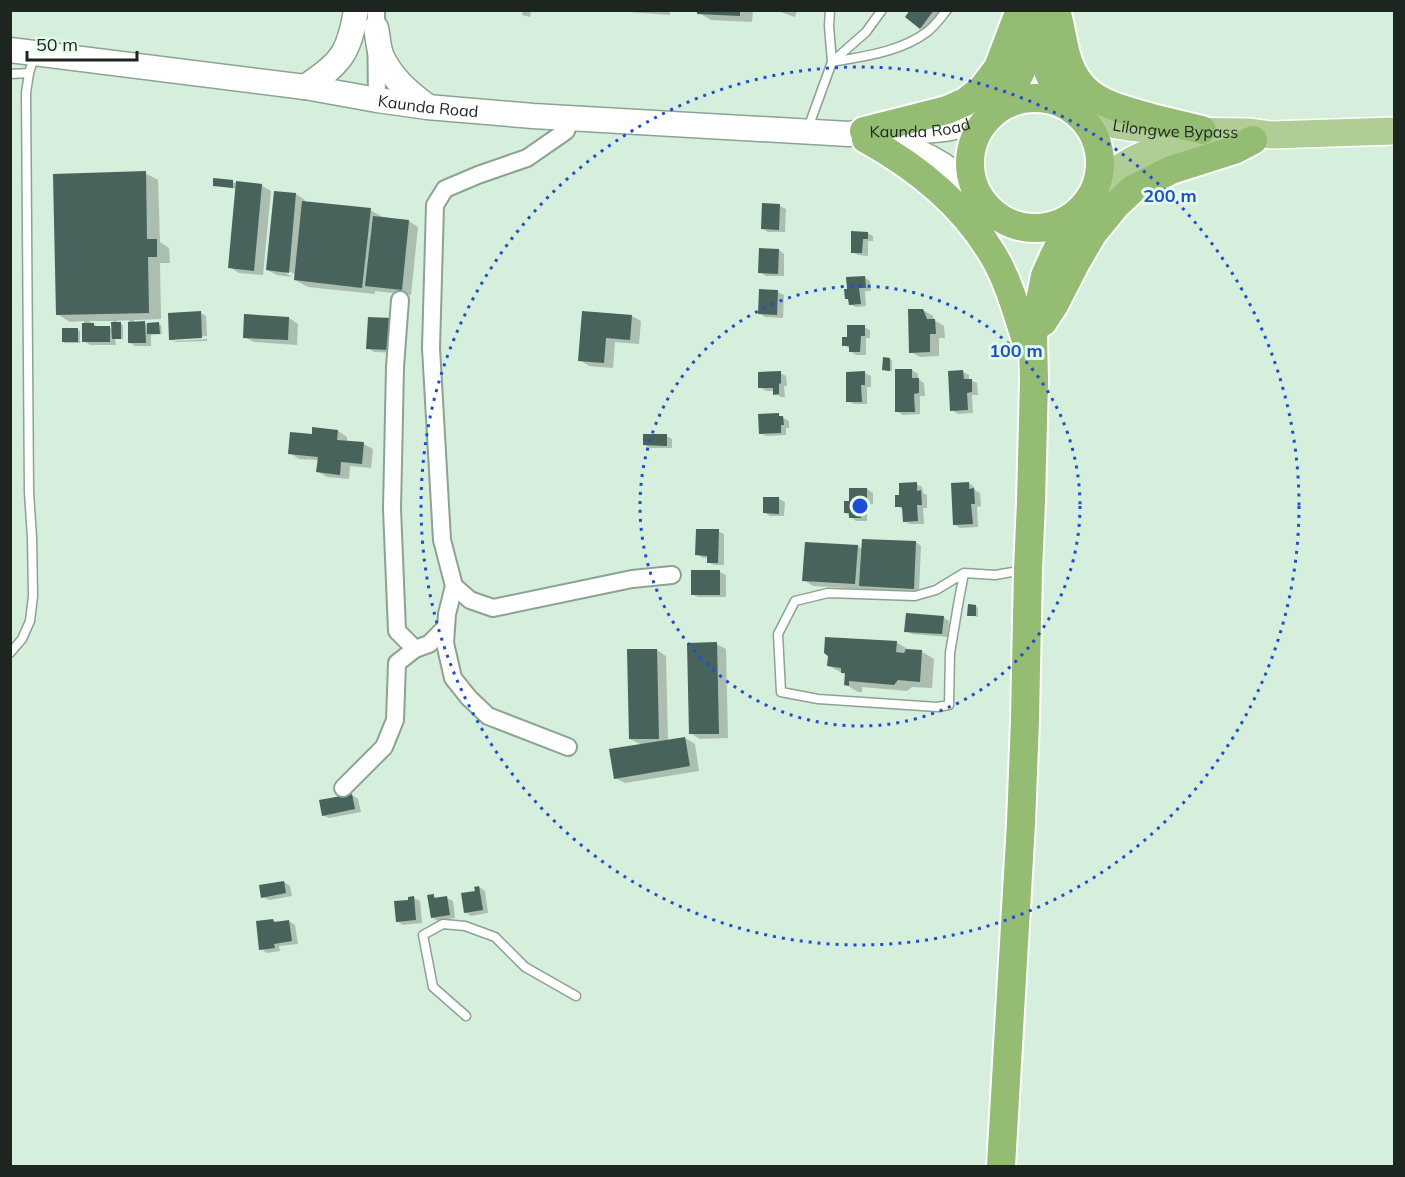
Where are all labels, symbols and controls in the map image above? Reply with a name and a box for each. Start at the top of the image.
scale bar [27,24,136,62]
text: 50 m [36,33,78,56]
street label: Kaunda Road [377,90,479,121]
street label: Kaunda Road [869,113,973,141]
street label: Lilongwe Bypass [1111,114,1238,142]
text: 200 m [1143,184,1197,207]
text: 100 m [989,339,1043,362]
centre of rings [850,496,870,516]

